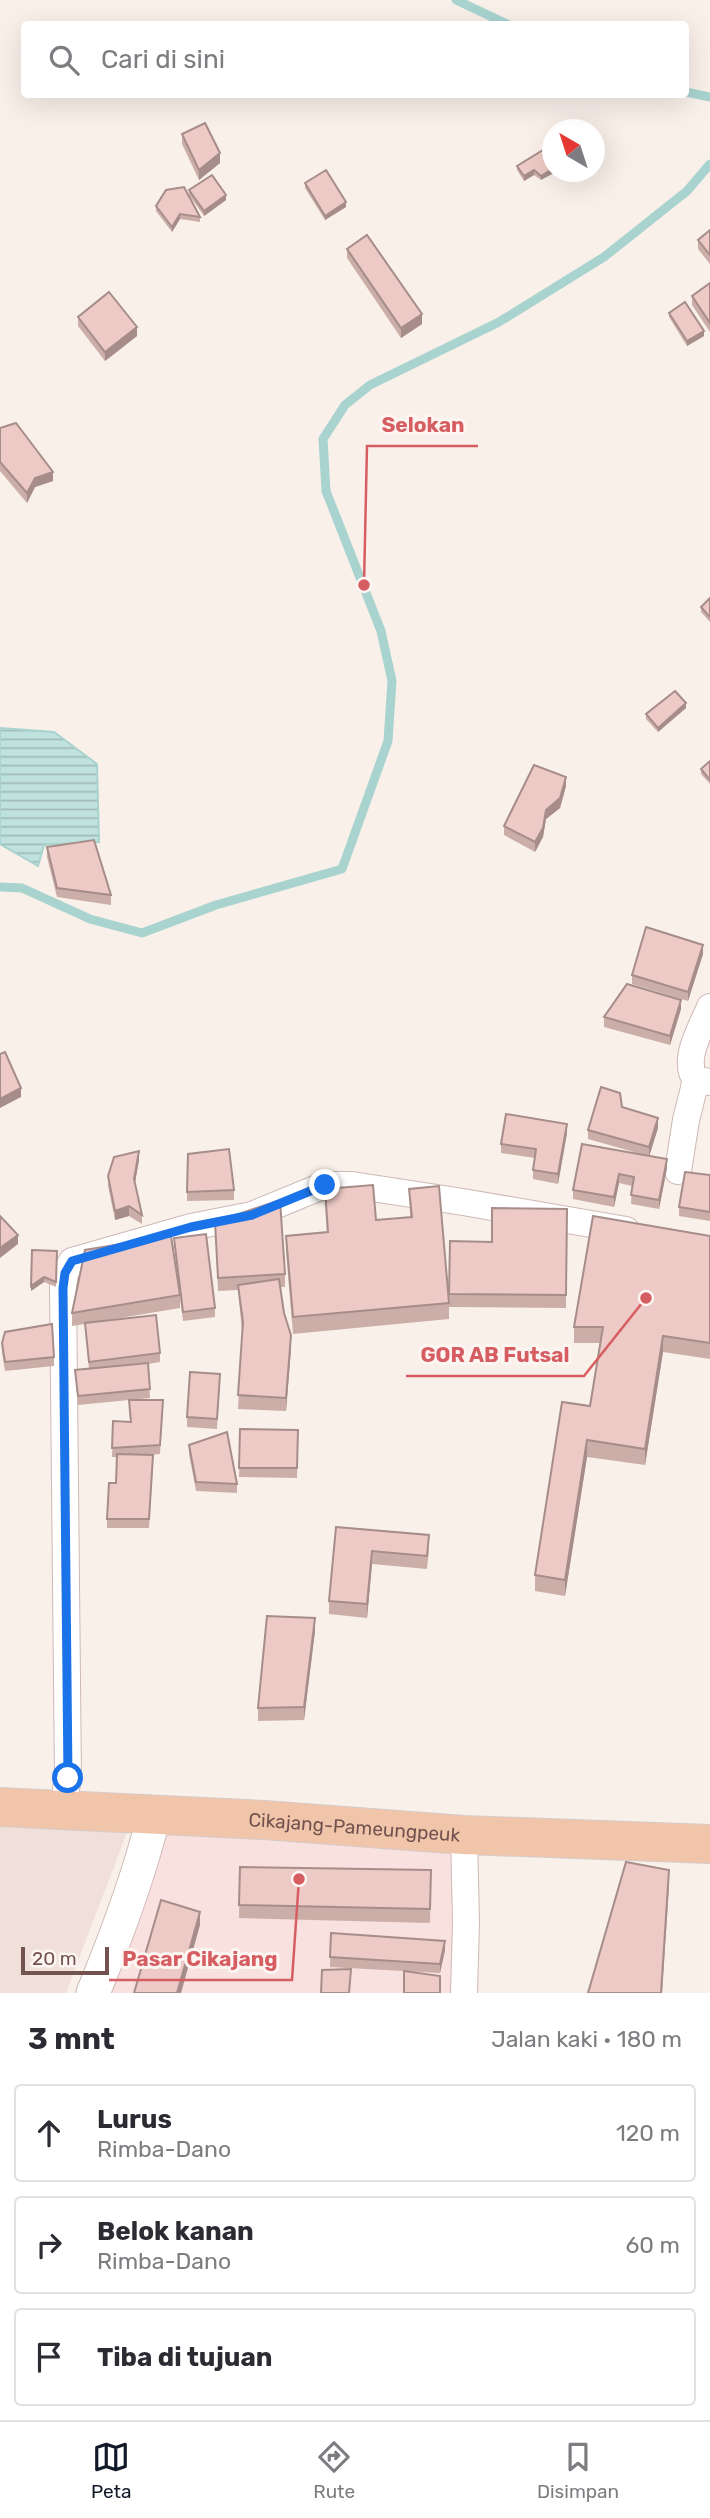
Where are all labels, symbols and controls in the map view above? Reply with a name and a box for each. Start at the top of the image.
search box [21,21,689,98]
icon: search [45,41,83,79]
text: Cari di sini [101,44,225,75]
north arrow [542,119,605,182]
callout: Selokan [367,404,478,446]
text: Selokan [381,412,465,437]
route end [309,1169,340,1200]
callout: GOR AB Futsal [406,1334,584,1376]
text: GOR AB Futsal [421,1342,569,1367]
route start [52,1762,83,1793]
street label: Cikajang-Pameungpeuk [248,1808,461,1846]
callout: Pasar Cikajang [109,1938,292,1980]
scale bar [21,1944,108,1976]
text: Pasar Cikajang [122,1946,278,1971]
text: 20 m [32,1947,77,1970]
text: 3 mnt [28,2021,115,2057]
text: Jalan kaki · 180 m [491,2025,682,2053]
text: Lurus [97,2104,172,2135]
icon: ahead [30,2114,68,2152]
text: 120 m [616,2119,680,2147]
text: Rimba-Dano [97,2135,231,2163]
text: Belok kanan [97,2216,254,2247]
icon: right [30,2226,68,2264]
text: 60 m [625,2231,680,2259]
text: Rimba-Dano [97,2247,231,2275]
icon: arrive [30,2338,68,2376]
text: Tiba di tujuan [97,2342,272,2373]
tab: Peta [91,2438,131,2503]
tab: Rute [313,2438,355,2503]
tab: Disimpan [537,2438,619,2503]

